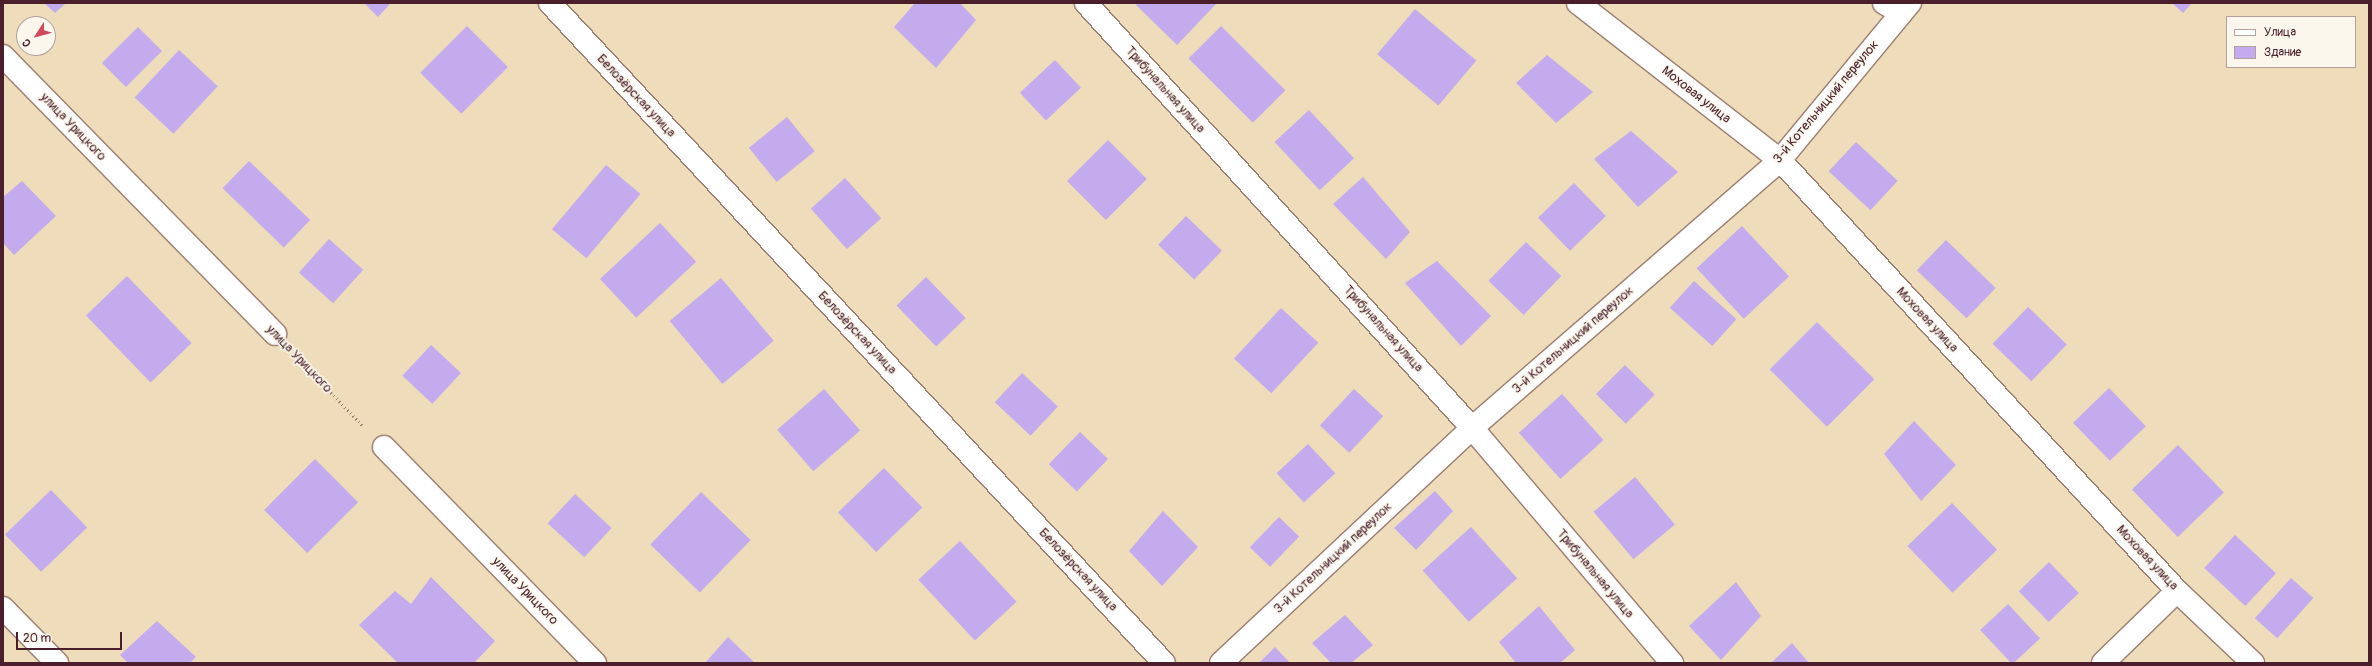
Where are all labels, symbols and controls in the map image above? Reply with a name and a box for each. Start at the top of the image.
north arrow [16,16,56,56]
legend [2226,16,2356,68]
text: Улица [2264,25,2296,40]
text: С [19,36,34,49]
street label: 3-й Котельницкий переулок [1770,37,1882,167]
street label: Трибунальная улица [1122,43,1208,137]
text: Здание [2264,45,2301,60]
street label: Белозёрская улица [593,51,679,141]
street label: Моховая улица [1658,63,1734,127]
street label: улица Урицкого [37,90,109,164]
street label: Трибунальная улица [1340,282,1426,376]
street label: 3-й Котельницкий переулок [1509,283,1637,397]
street label: Моховая улица [1893,284,1961,356]
street label: Белозёрская улица [814,288,900,378]
street label: улица Урицкого [263,322,335,396]
street label: 3-й Котельницкий переулок [1271,499,1395,617]
street label: Моховая улица [2113,522,2181,594]
street label: Белозёрская улица [1035,525,1121,615]
street label: Трибунальная улица [1553,526,1637,622]
street label: улица Урицкого [489,554,561,628]
scale bar [18,624,124,650]
text: 20 m [23,631,51,646]

